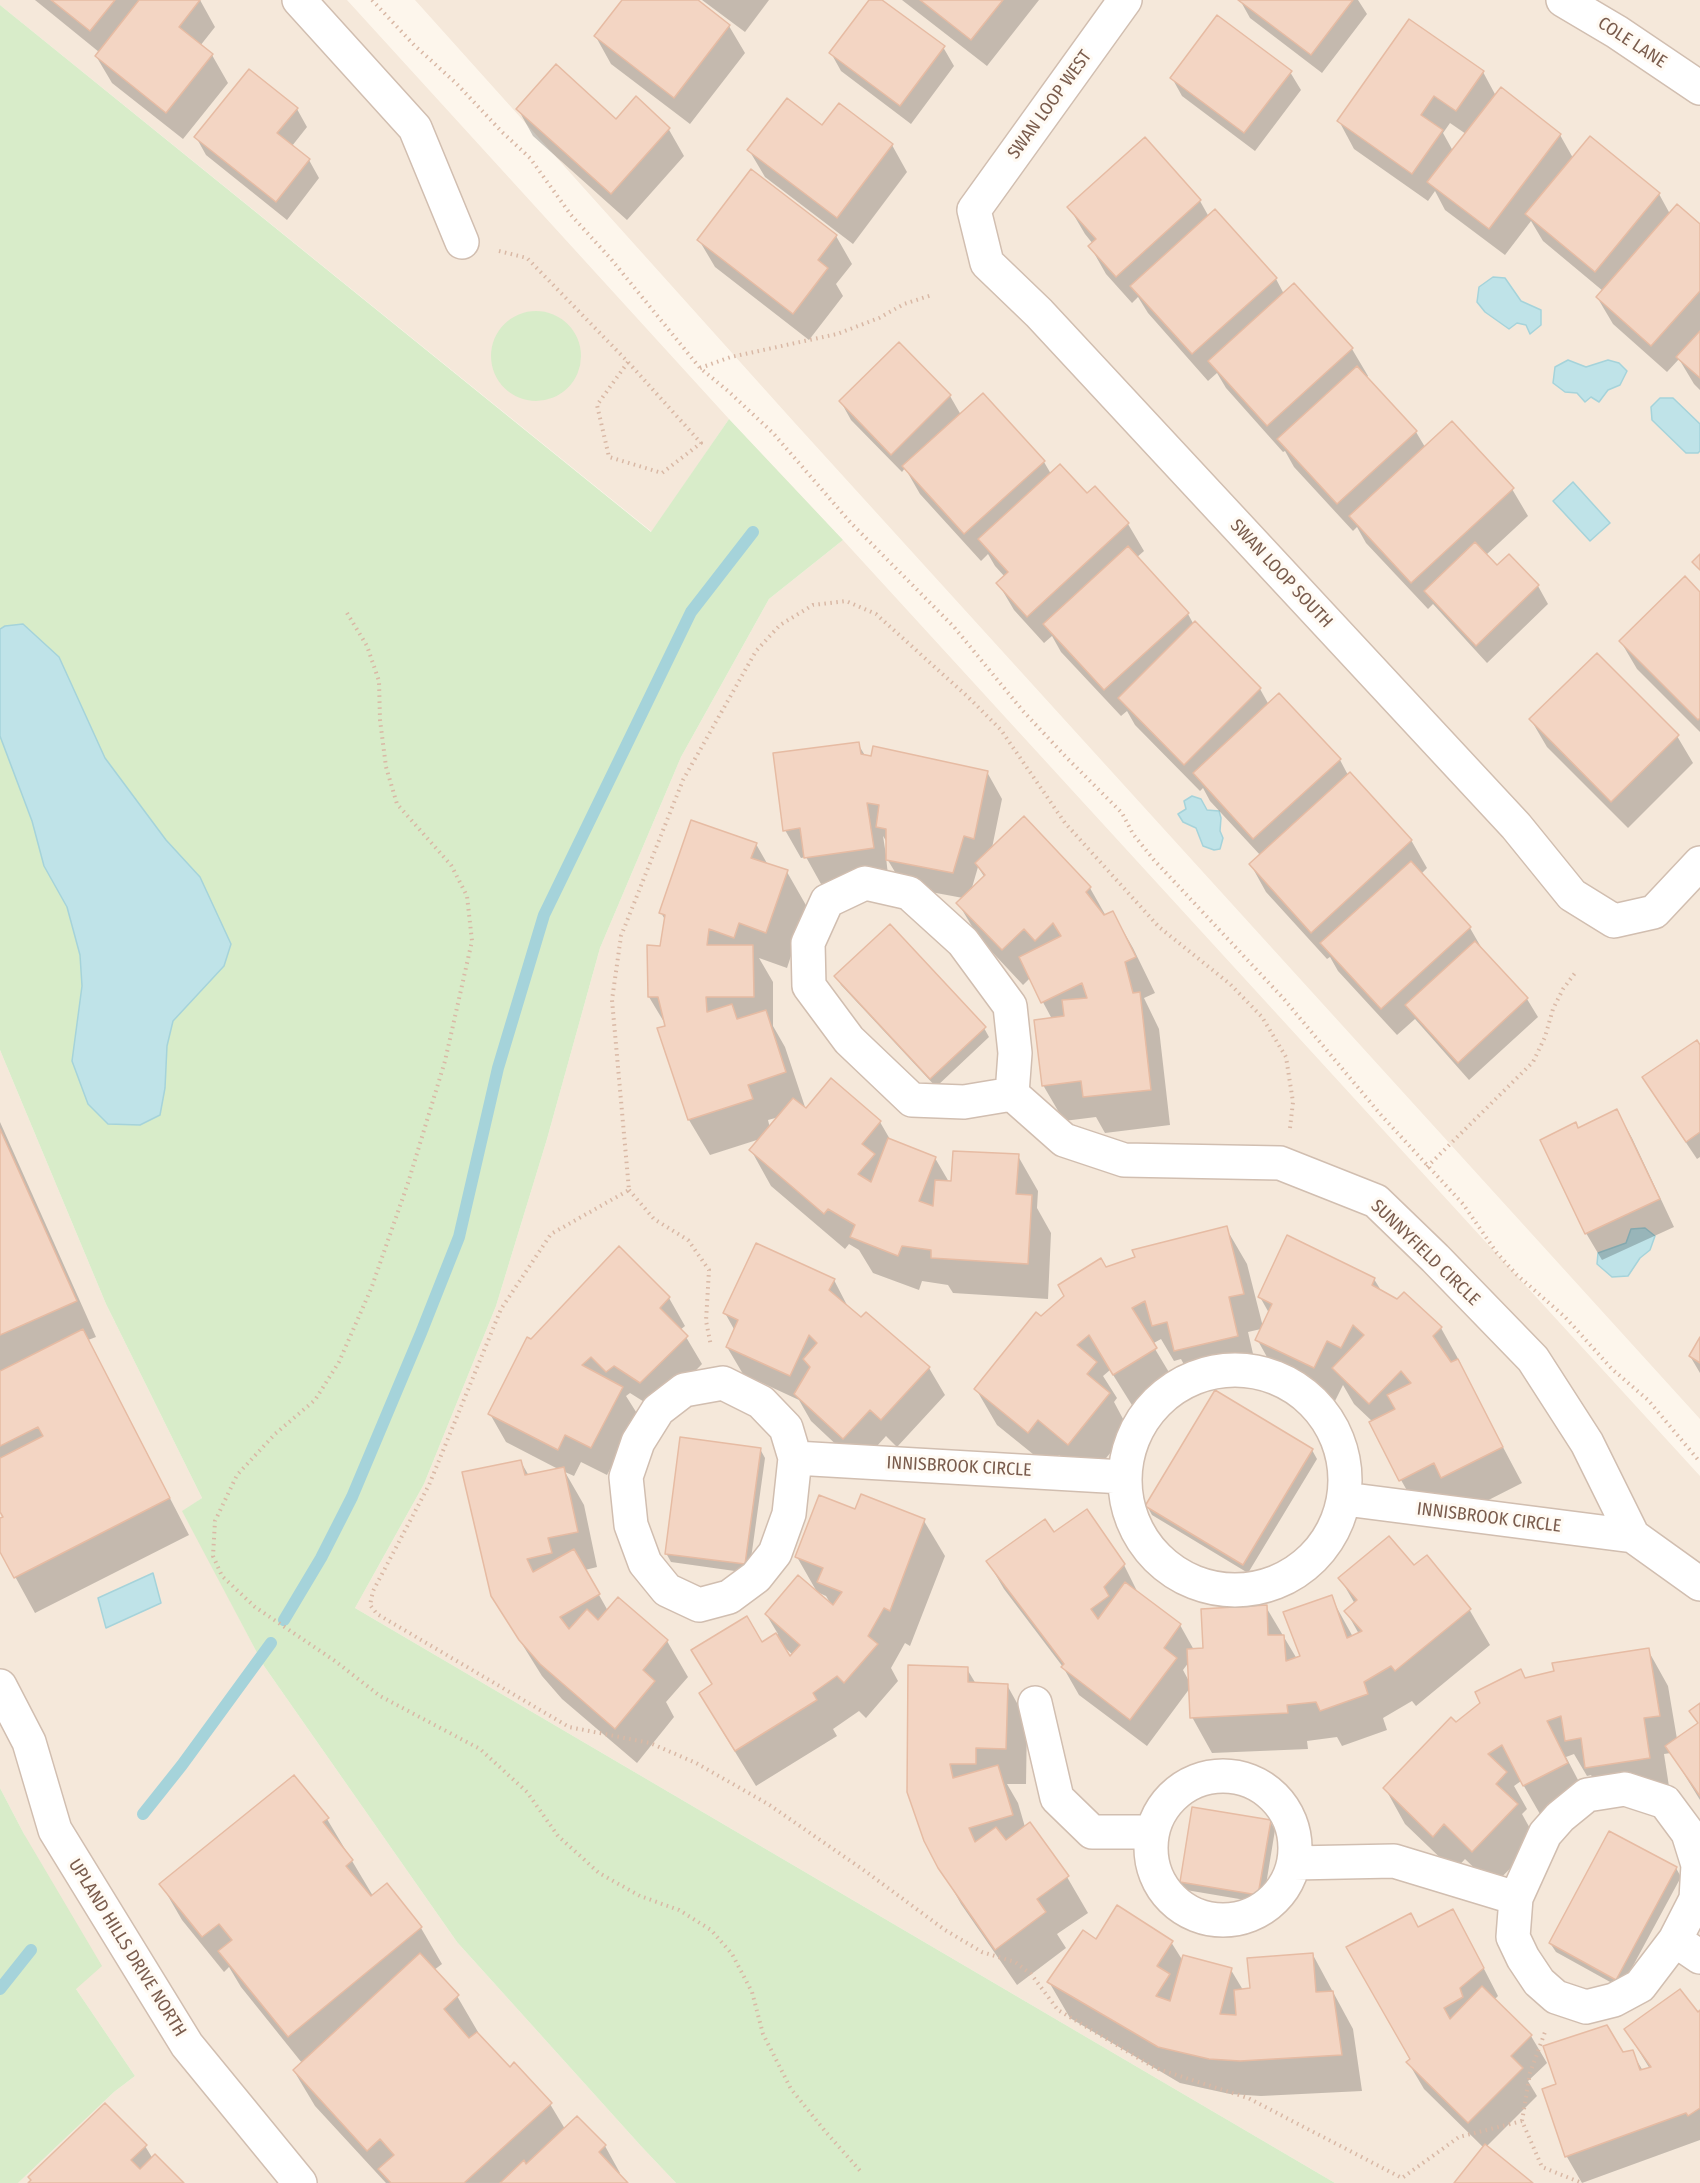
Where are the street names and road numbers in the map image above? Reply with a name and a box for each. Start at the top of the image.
street label: COLE LANE [1594,13,1670,73]
street label: SWAN LOOP WEST [1003,47,1097,163]
street label: SWAN LOOP SOUTH [1225,515,1337,633]
street label: SUNNYFIELD CIRCLE [1366,1196,1484,1310]
street label: INNISBROOK CIRCLE [886,1452,1032,1482]
street label: INNISBROOK CIRCLE [1416,1498,1562,1538]
street label: UPLAND HILLS DRIVE NORTH [63,1855,191,2041]

